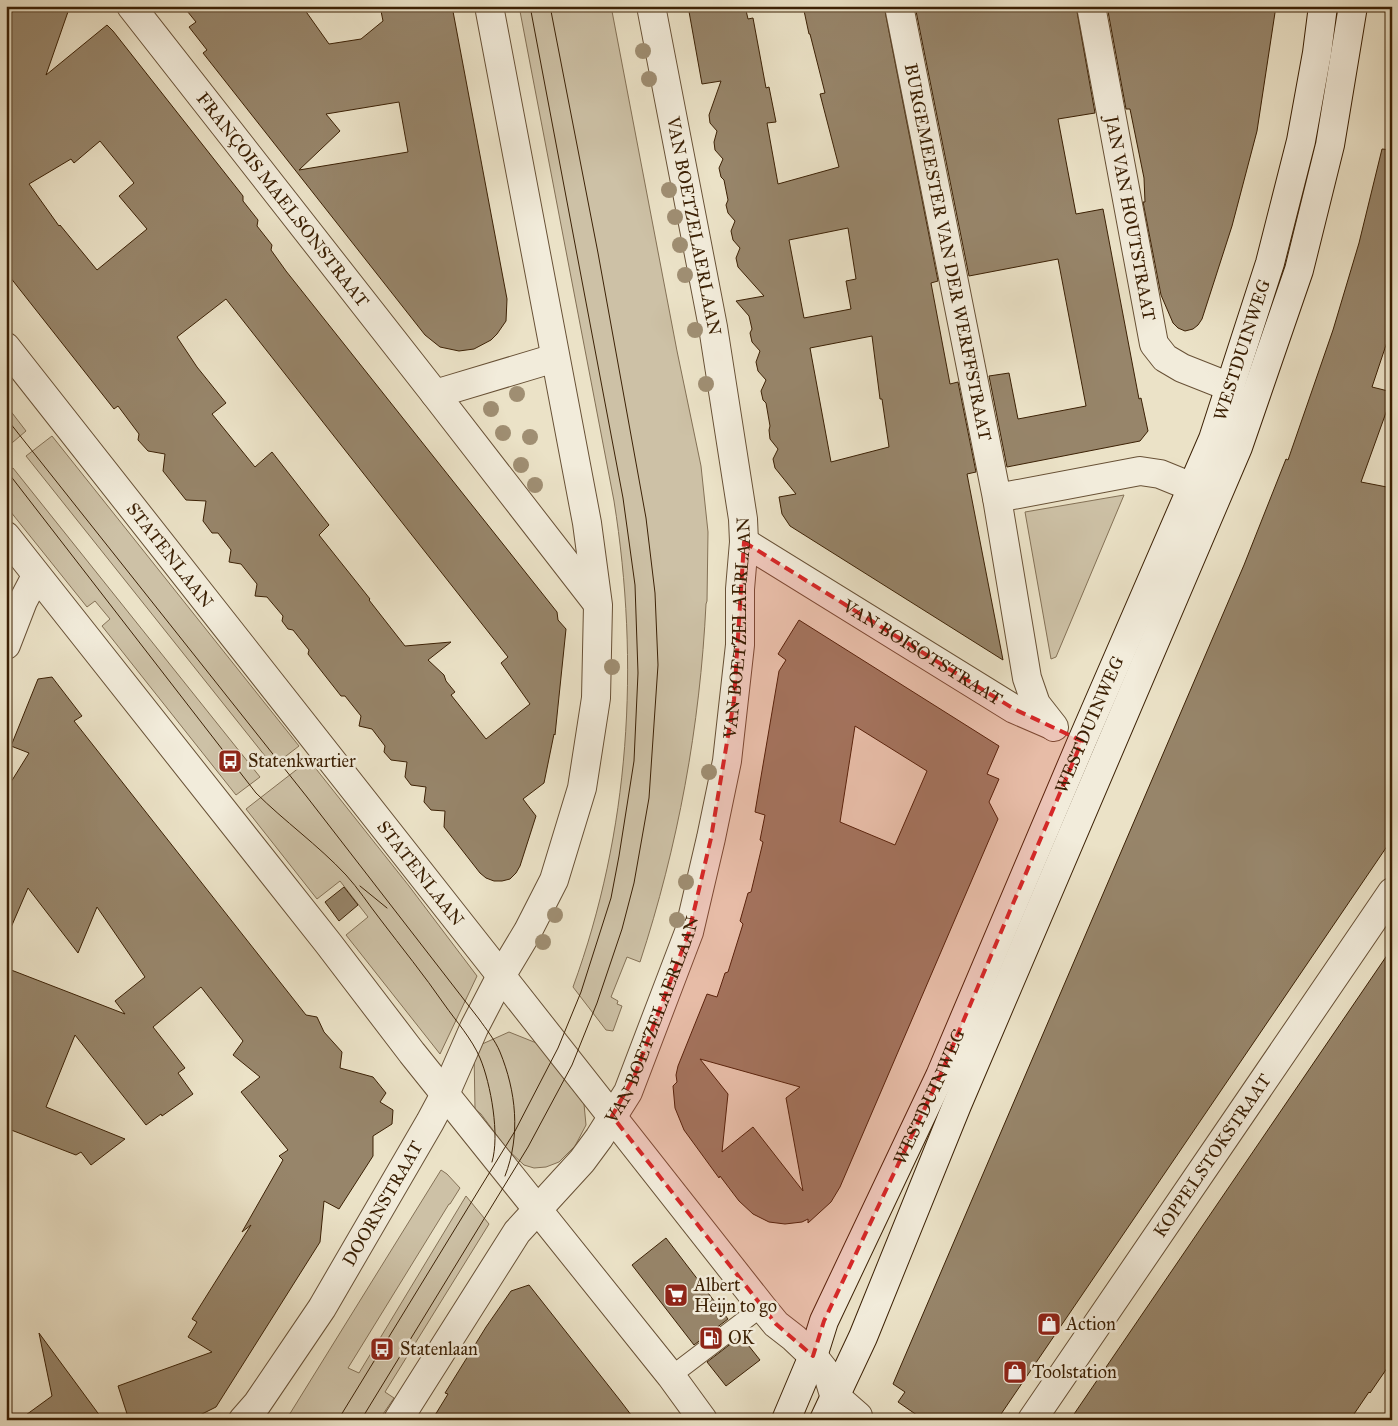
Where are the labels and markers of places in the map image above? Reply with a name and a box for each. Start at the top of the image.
bus stop icon: Statenkwartier [217,748,243,774]
place label: Statenkwartier [248,750,356,772]
place label: Albert Heijn to go [693,1274,777,1318]
supermarket icon: Albert Heijn to go [663,1282,689,1308]
shop icon: Action [1036,1311,1062,1337]
place label: Action [1065,1313,1116,1335]
fuel station icon: OK [698,1325,724,1351]
place label: OK [728,1327,756,1349]
bus stop icon: Statenlaan [369,1336,395,1362]
place label: Statenlaan [400,1338,478,1360]
shop icon: Toolstation [1002,1359,1028,1385]
place label: Toolstation [1032,1361,1117,1383]

